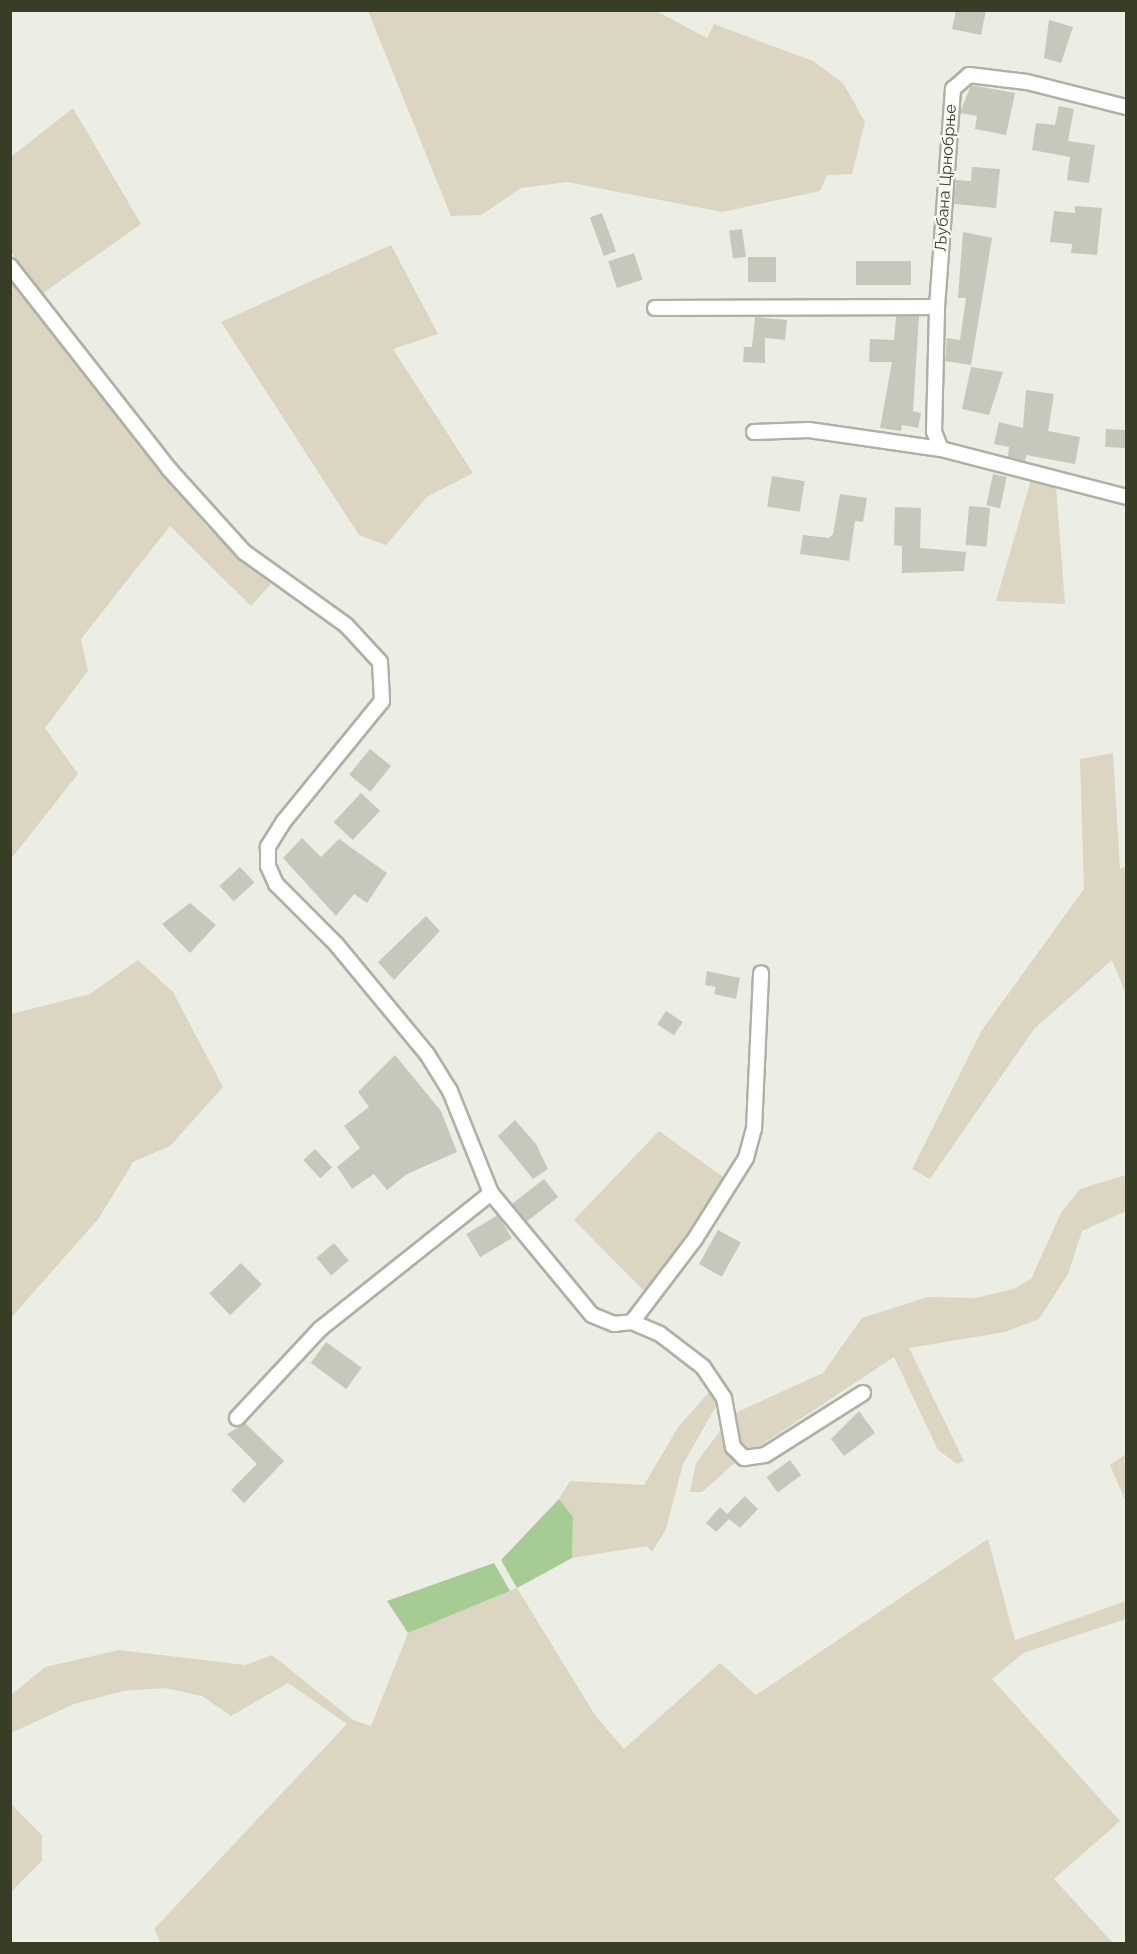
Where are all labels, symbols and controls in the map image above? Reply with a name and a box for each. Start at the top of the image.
street label: Љубана Црнобрње [931,104,961,252]

